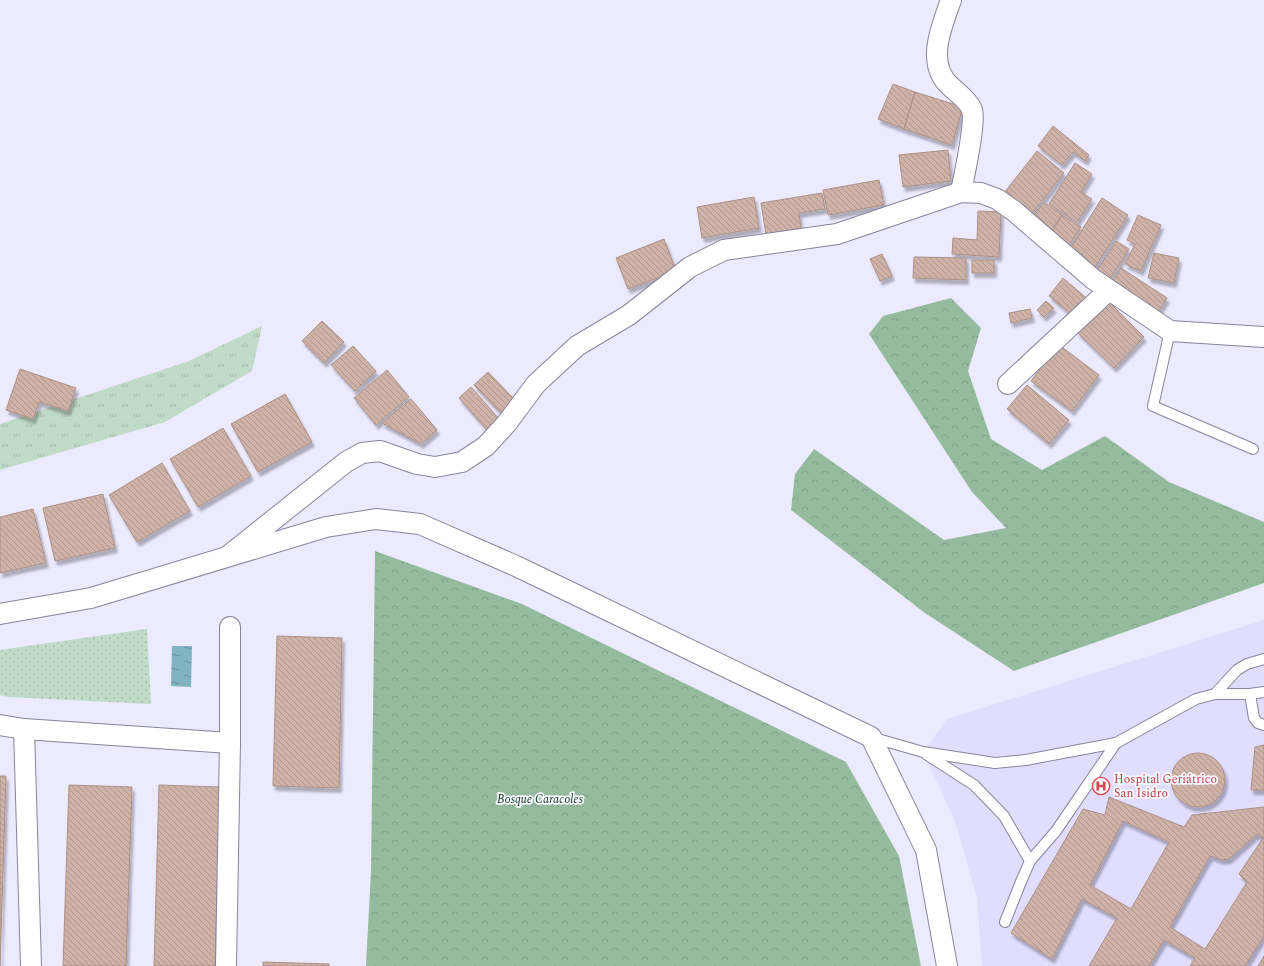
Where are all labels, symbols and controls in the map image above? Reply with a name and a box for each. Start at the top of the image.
place label: Hospital Geriátrico San Isidro [1114,770,1217,803]
hospital icon: Hospital Geriátrico San Isidro [1091,776,1111,796]
park label: Bosque Caracoles [497,790,584,809]

